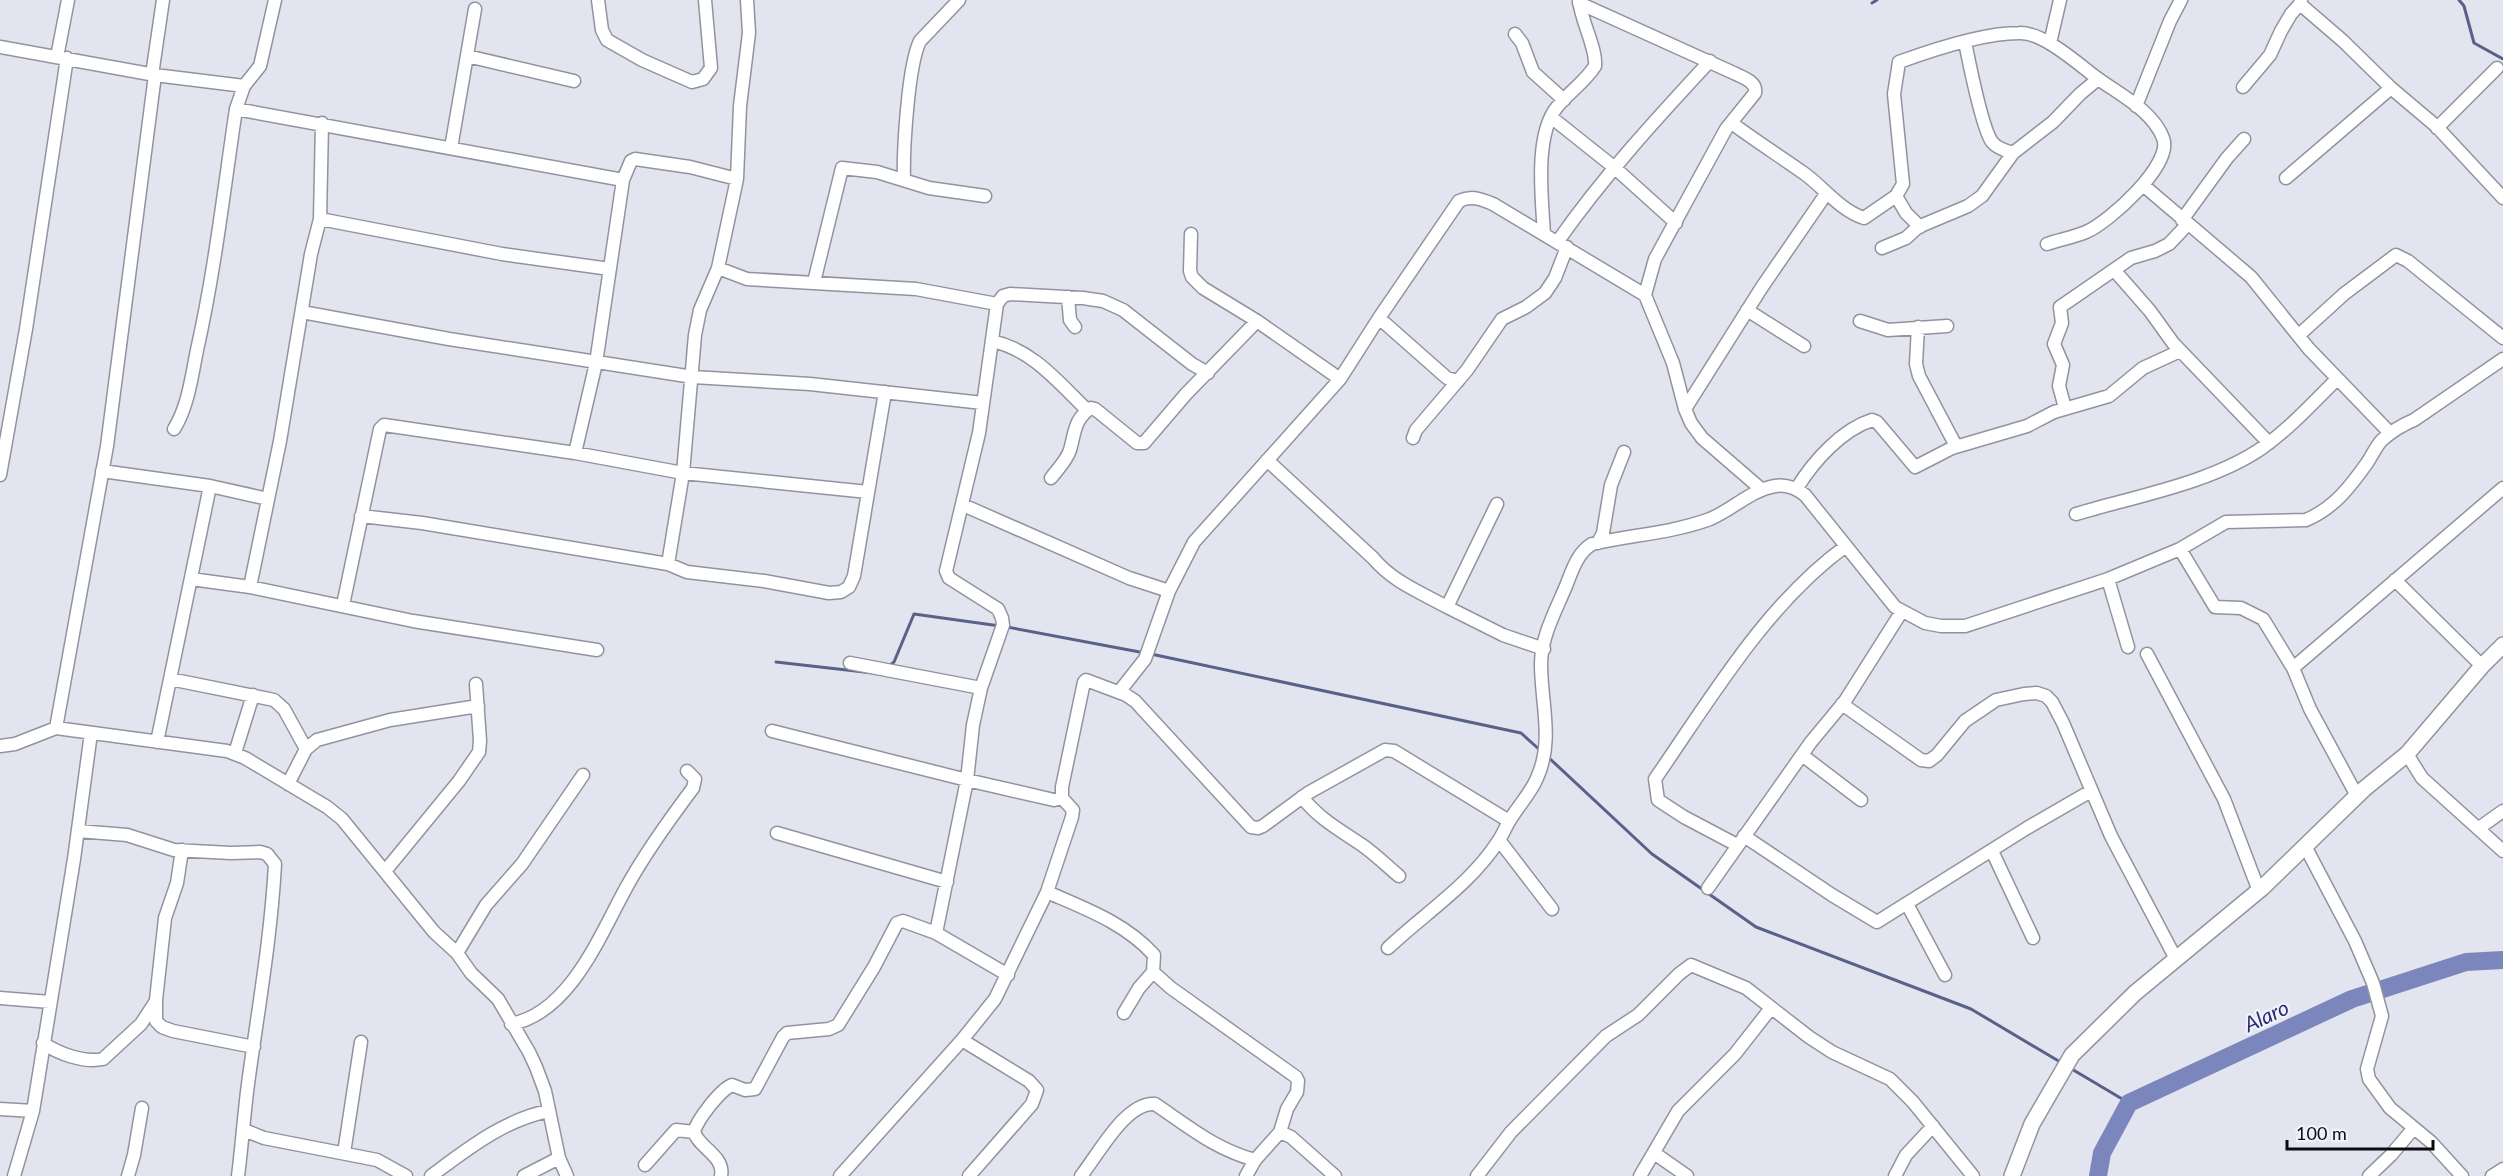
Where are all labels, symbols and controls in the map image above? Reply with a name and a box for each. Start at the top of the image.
water label: Alaro [2239,994,2292,1037]
scale bar [2287,1113,2432,1151]
text: 100 m [2296,1122,2347,1144]

